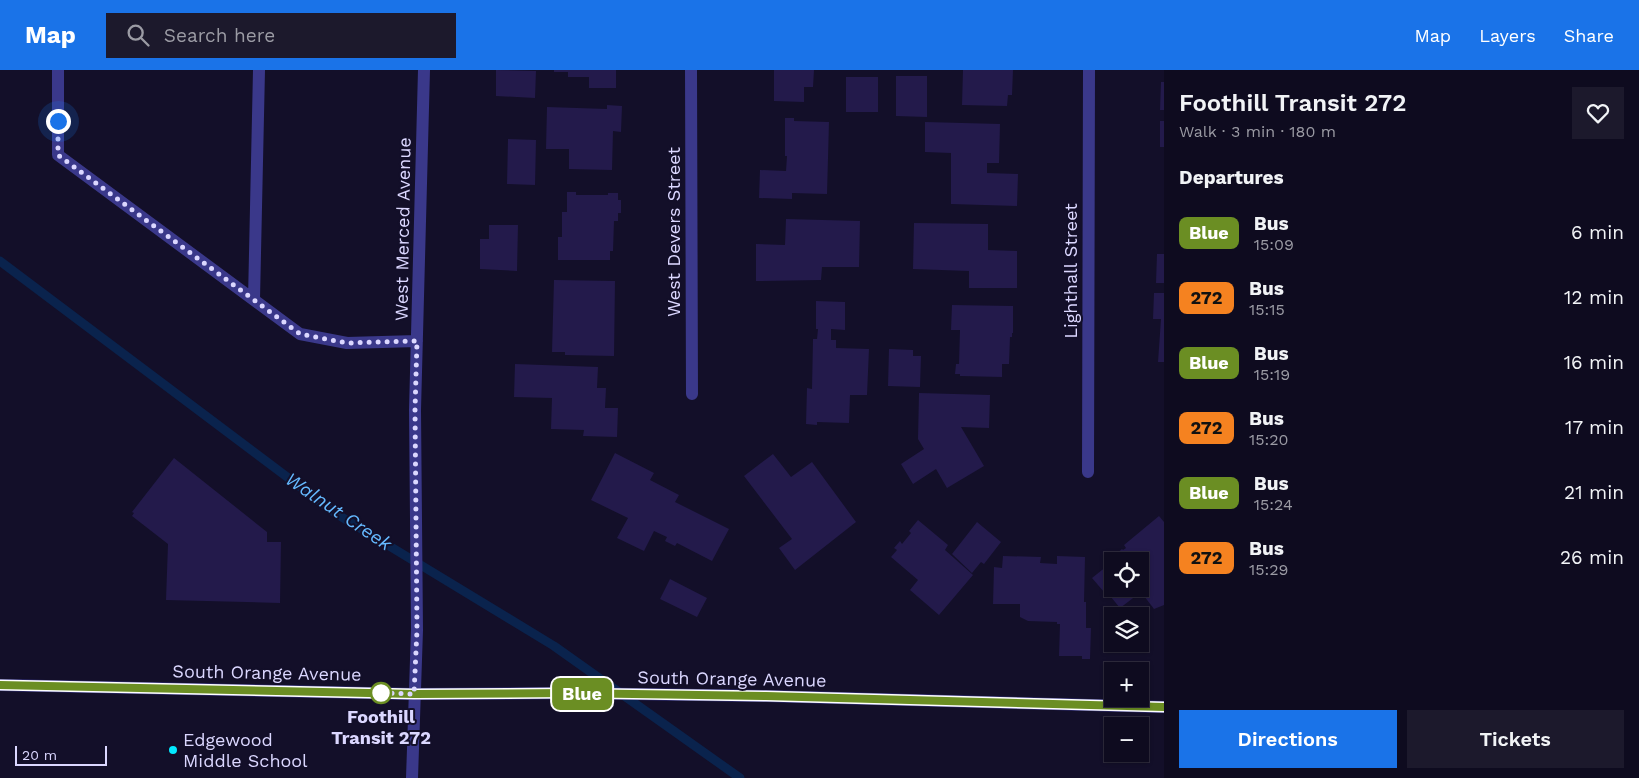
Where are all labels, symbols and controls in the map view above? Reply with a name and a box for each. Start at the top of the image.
search box [106,13,456,58]
text: Map [25,21,76,49]
icon: search [124,21,152,49]
text: Search here [164,24,275,47]
text: Map [1414,25,1451,46]
text: Layers [1479,25,1536,46]
text: Share [1564,25,1614,46]
button: heart [1572,87,1624,139]
text: Foothill Transit 272 [1179,89,1406,117]
your location [46,109,71,134]
text: Walk · 3 min · 180 m [1179,122,1336,141]
street label: West Merced Avenue [390,137,415,321]
street label: West Devers Street [663,147,684,317]
text: Departures [1179,166,1284,189]
street label: Lighthall Street [1060,203,1081,339]
text: Bus [1254,212,1289,235]
text: 6 min [1571,221,1624,244]
text: Blue [1189,222,1229,243]
text: 15:09 [1254,235,1294,254]
text: Bus [1249,277,1284,300]
text: 12 min [1564,286,1624,309]
text: 272 [1190,287,1223,308]
text: 15:15 [1249,300,1285,319]
text: Bus [1254,342,1289,365]
text: 16 min [1564,351,1624,374]
text: Blue [1189,352,1229,373]
text: 15:19 [1254,365,1290,384]
text: Bus [1249,407,1284,430]
text: 17 min [1565,416,1624,439]
text: 272 [1190,417,1223,438]
text: 15:20 [1249,430,1289,449]
water label: Walnut Creek [281,467,397,556]
text: Bus [1254,472,1289,495]
text: 21 min [1564,481,1624,504]
text: Blue [1189,482,1229,503]
text: 15:24 [1254,495,1293,514]
text: Bus [1249,537,1284,560]
text: 26 min [1560,546,1624,569]
text: 272 [1190,547,1223,568]
map controls [1104,552,1149,762]
button: locate [1104,552,1149,597]
text: 15:29 [1249,560,1289,579]
button: layers [1104,607,1149,652]
street label: South Orange Avenue [172,660,362,685]
button: + [1104,662,1149,707]
street label: South Orange Avenue [637,666,827,691]
line badge: Blue [547,678,617,710]
marker: Foothill Transit 272 [370,682,392,704]
text: Blue [562,683,602,704]
place label: Foothill Transit 272 [331,706,431,748]
button: Directions [1179,710,1397,768]
button: Tickets [1407,710,1624,768]
button: − [1104,717,1149,762]
place label: Edgewood Middle School [183,729,308,771]
scale bar [15,743,108,766]
marker: Edgewood Middle School [167,744,179,756]
text: 20 m [22,747,57,763]

